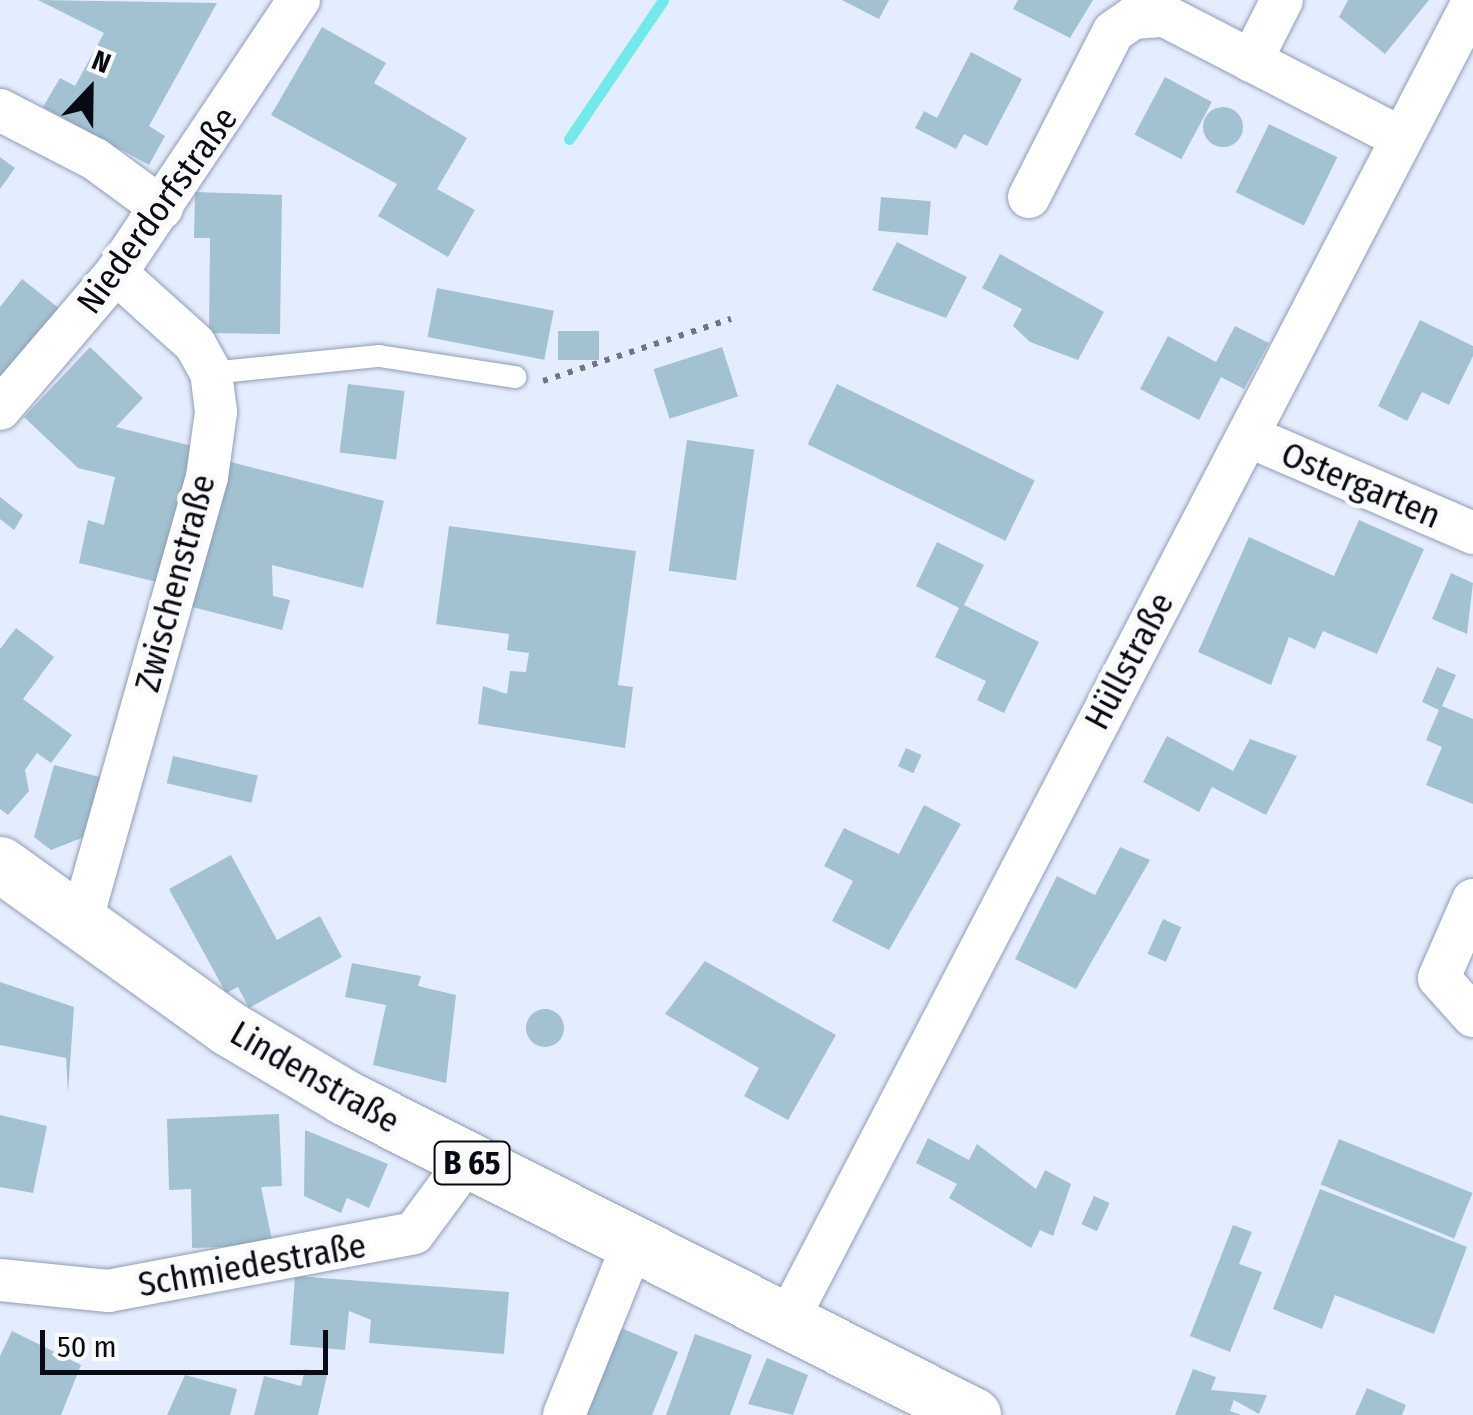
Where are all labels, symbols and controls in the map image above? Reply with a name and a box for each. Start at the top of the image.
north arrow [40,40,140,140]
text: N [87,43,115,80]
street label: Niederdorfstraße [68,98,246,322]
street label: Ostergarten [1275,433,1447,537]
street label: Zwischenstraße [126,470,224,696]
street label: Hüllstraße [1076,586,1182,736]
street label: Lindenstraße [223,1012,407,1142]
road number: B 65 [432,1136,512,1190]
street label: Schmiedestraße [135,1224,369,1306]
scale bar [45,1310,332,1372]
text: 50 m [57,1329,117,1365]

